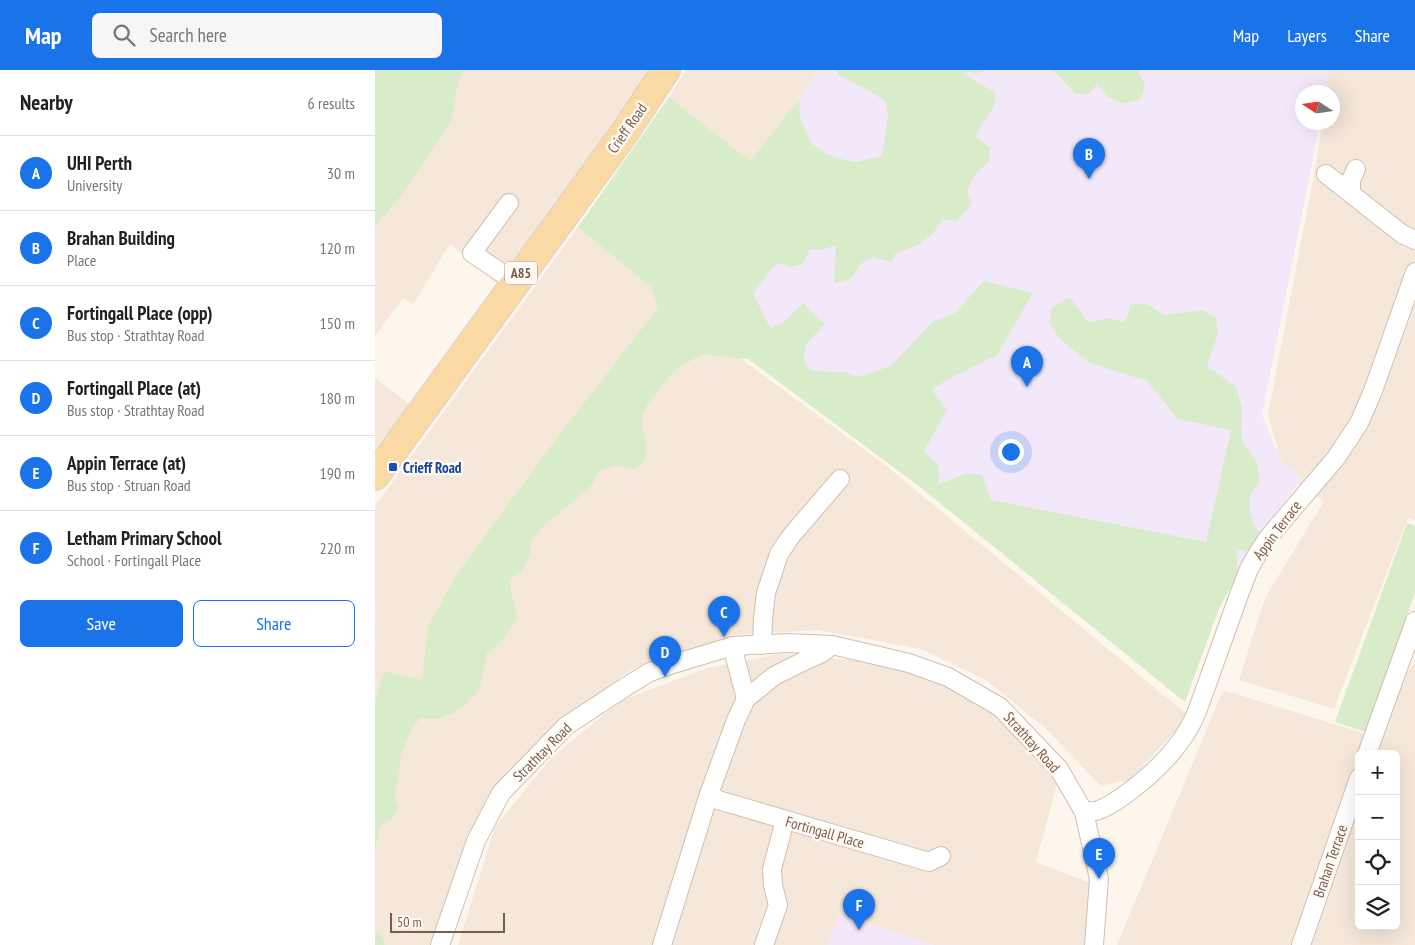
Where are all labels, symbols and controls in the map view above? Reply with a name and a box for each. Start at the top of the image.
search box [92,13,442,58]
text: Map [25,20,62,51]
icon: search [110,21,138,49]
text: Search here [150,23,227,47]
text: Map [1233,24,1259,47]
text: Layers [1287,24,1327,47]
text: Share [1355,24,1390,47]
north arrow [1295,85,1340,130]
text: Nearby [20,89,73,116]
text: 6 results [308,93,355,113]
street label: Crieff Road [603,99,651,157]
pin: B [1073,138,1105,179]
text: UHI Perth [67,151,132,175]
text: A [32,163,40,183]
text: 30 m [327,163,355,183]
text: University [67,175,122,195]
text: Brahan Building [67,226,175,250]
text: B [32,238,40,258]
text: 120 m [320,238,355,258]
text: Place [67,250,96,270]
road number: A85 [505,262,537,284]
text: Fortingall Place (opp) [67,301,213,325]
text: C [32,313,40,333]
text: 150 m [320,313,355,333]
text: Bus stop · Strathtay Road [67,325,205,345]
pin: A [1011,346,1043,387]
text: Fortingall Place (at) [67,376,201,400]
text: D [32,388,40,408]
text: 180 m [320,388,355,408]
text: Bus stop · Strathtay Road [67,400,205,420]
your location [998,439,1024,465]
text: Appin Terrace (at) [67,451,186,475]
place label: Crieff Road [403,458,462,477]
marker: Crieff Road [387,461,399,473]
text: E [33,463,39,483]
text: 190 m [320,463,355,483]
text: Bus stop · Struan Road [67,475,191,495]
street label: Appin Terrace [1248,496,1306,564]
text: Letham Primary School [67,526,222,550]
text: F [33,538,39,558]
text: 220 m [320,538,355,558]
text: School · Fortingall Place [67,550,201,570]
pin: C [708,596,740,637]
button: Save [20,600,183,647]
button: Share [193,600,355,647]
pin: D [649,636,681,677]
street label: Strathtay Road [1000,708,1064,776]
street label: Strathtay Road [509,719,575,785]
map controls [1355,750,1400,930]
button: + [1355,750,1400,795]
button: − [1355,795,1400,840]
street label: Fortingall Place [783,812,867,852]
street label: Brahan Terrace [1309,822,1351,900]
pin: E [1083,838,1115,879]
button: locate [1355,840,1400,885]
button: layers [1355,885,1400,930]
pin: F [843,889,875,930]
scale bar [390,910,505,933]
text: 50 m [397,913,422,931]

